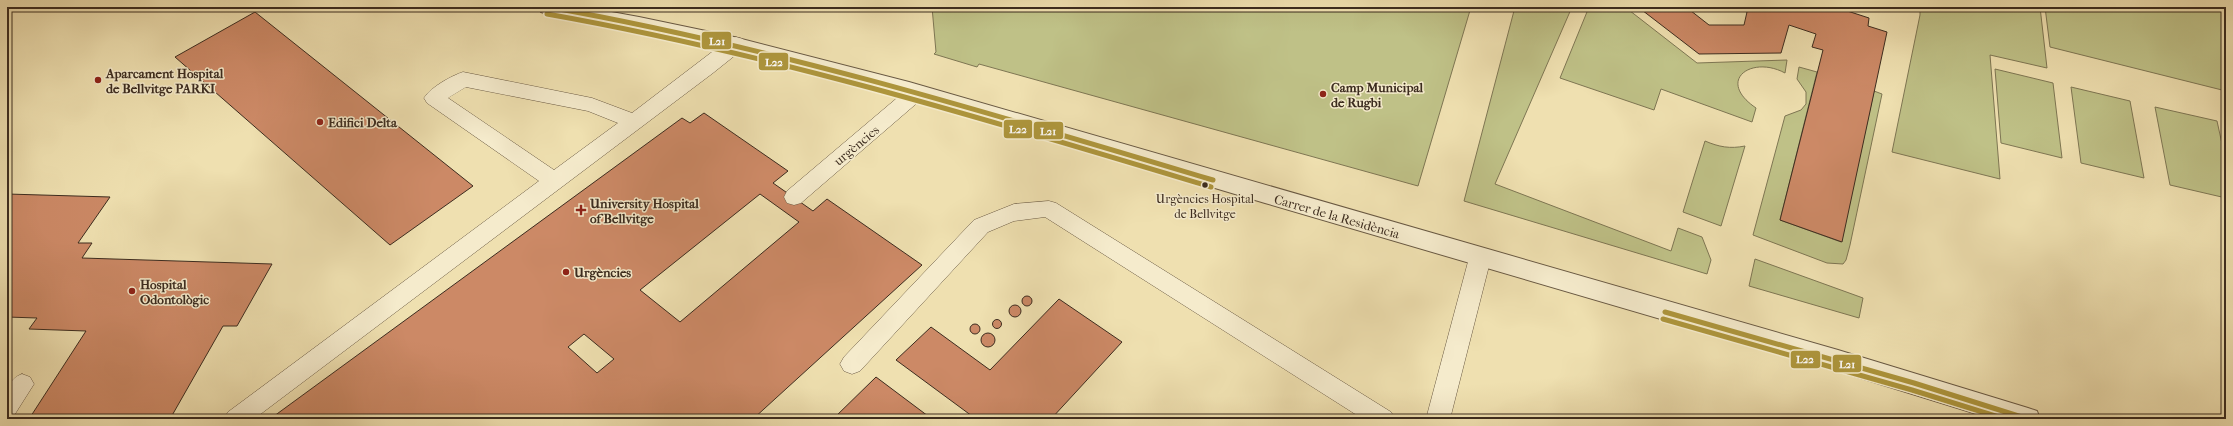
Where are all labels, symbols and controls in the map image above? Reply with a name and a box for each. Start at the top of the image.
line badge: L21 [701,31,732,50]
text: L21 [709,35,725,48]
line badge: L22 [758,52,789,71]
text: L22 [765,56,783,69]
place label: Aparcament Hospital de Bellvitge PARKI [105,66,224,97]
marker: Aparcament Hospital de Bellvitge PARKI [93,75,103,85]
place label: Camp Municipal de Rugbi [1331,80,1423,111]
marker: Camp Municipal de Rugbi [1318,89,1328,99]
place label: Edifici Delta [328,115,398,130]
marker: Edifici Delta [315,117,325,127]
line badge: L22 [1003,119,1033,139]
line badge: L21 [1033,121,1064,140]
street label: urgències [830,122,882,169]
text: L22 [1009,123,1027,136]
text: L21 [1040,125,1056,138]
marker: Urgències Hospital de Bellvitge [1200,180,1210,190]
street label: Carrer de la Residència [1272,191,1402,242]
place label: Urgències Hospital de Bellvitge [1156,192,1255,221]
place label: University Hospital of Bellvitge [589,196,699,227]
marker: University Hospital of Bellvitge [575,204,587,216]
place label: Urgències [573,265,631,281]
marker: Urgències [561,267,571,277]
place label: Hospital Odontològic [140,277,209,308]
marker: Hospital Odontològic [127,286,137,296]
line badge: L22 [1790,350,1821,369]
text: L22 [1796,353,1814,366]
line badge: L21 [1832,354,1862,373]
text: L21 [1839,358,1855,371]

